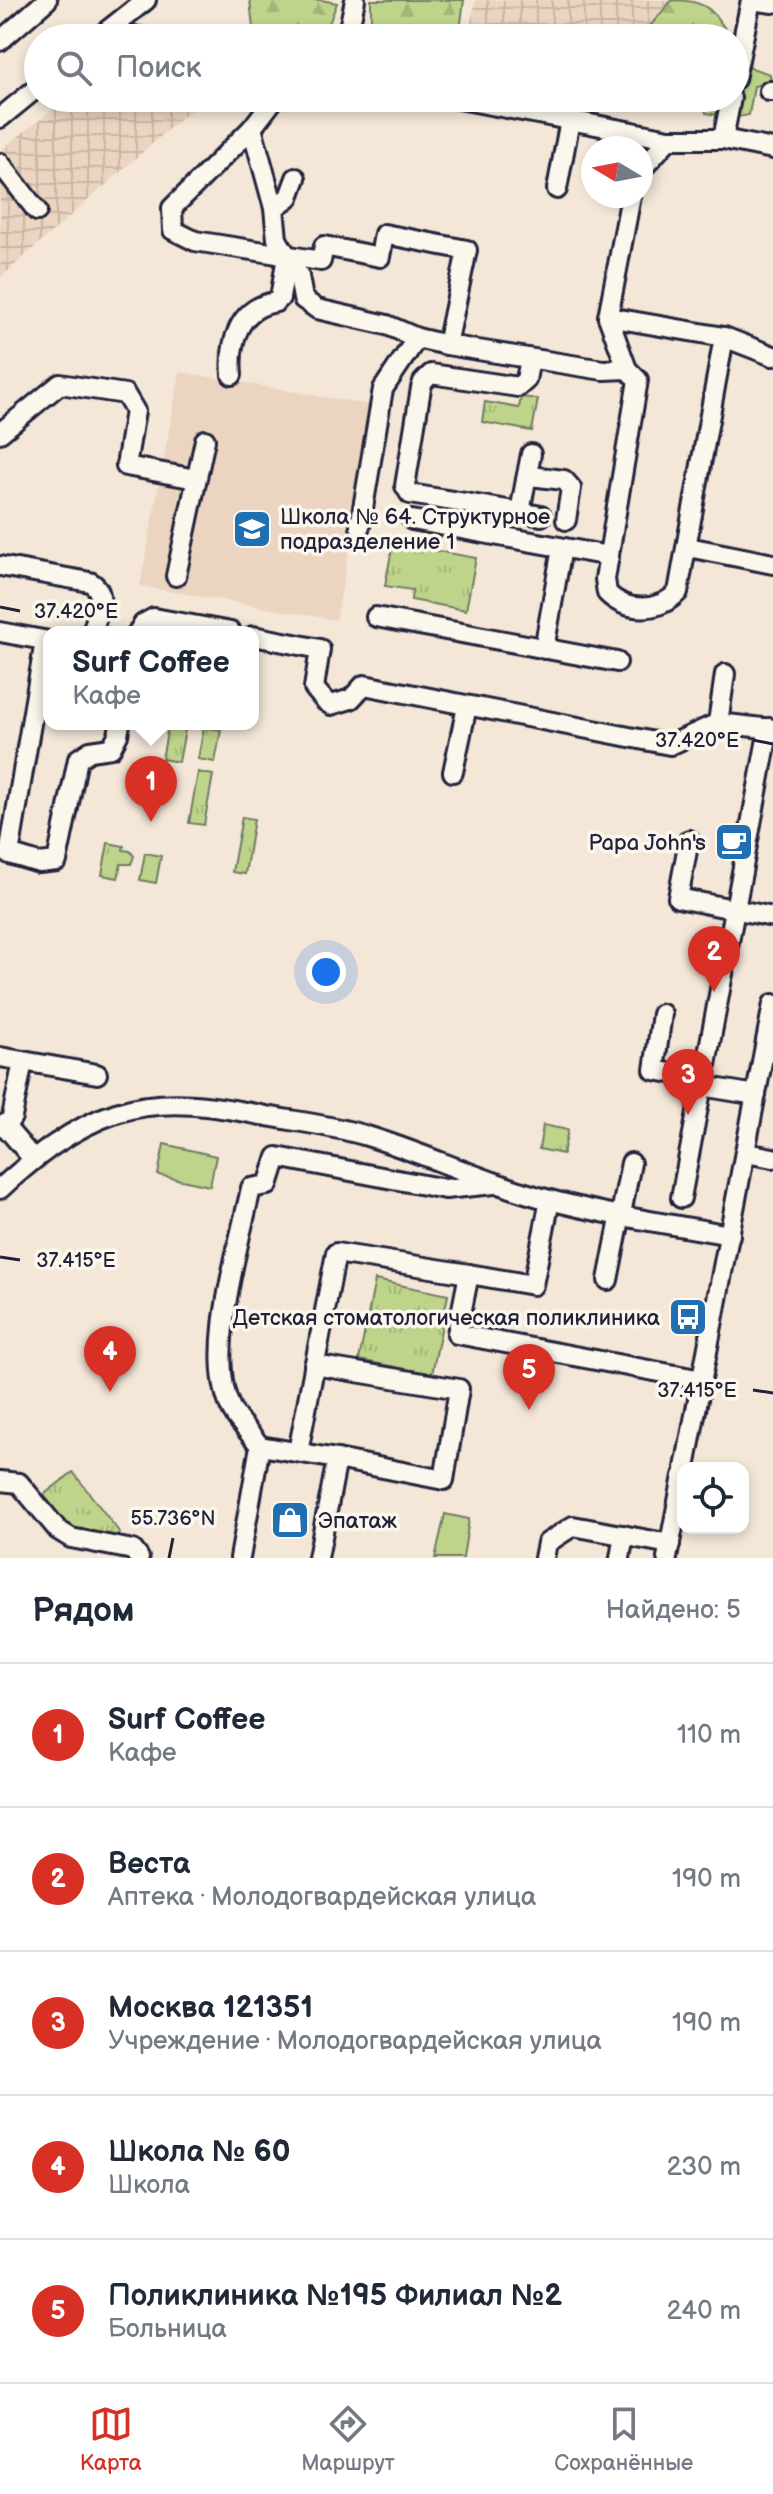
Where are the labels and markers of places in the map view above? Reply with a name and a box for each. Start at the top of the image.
place label: Школа № 64. Структурное подразделение 1 [280,504,550,556]
school or university icon: Школа № 64. Структурное подразделение 1 [231,508,273,550]
pin: 1 [125,756,177,822]
cafe icon: Papa John's [713,821,755,863]
place label: Papa John's [589,830,706,857]
pin: 2 [688,926,740,992]
pin: 3 [662,1049,714,1115]
bus stop icon: Детская стоматологическая поликлиника [667,1296,709,1338]
place label: Детская стоматологическая поликлиника [232,1305,660,1332]
pin: 4 [84,1326,136,1392]
pin: 5 [503,1344,555,1410]
shop icon: Эпатаж [269,1499,311,1541]
place label: Эпатаж [318,1508,397,1535]

